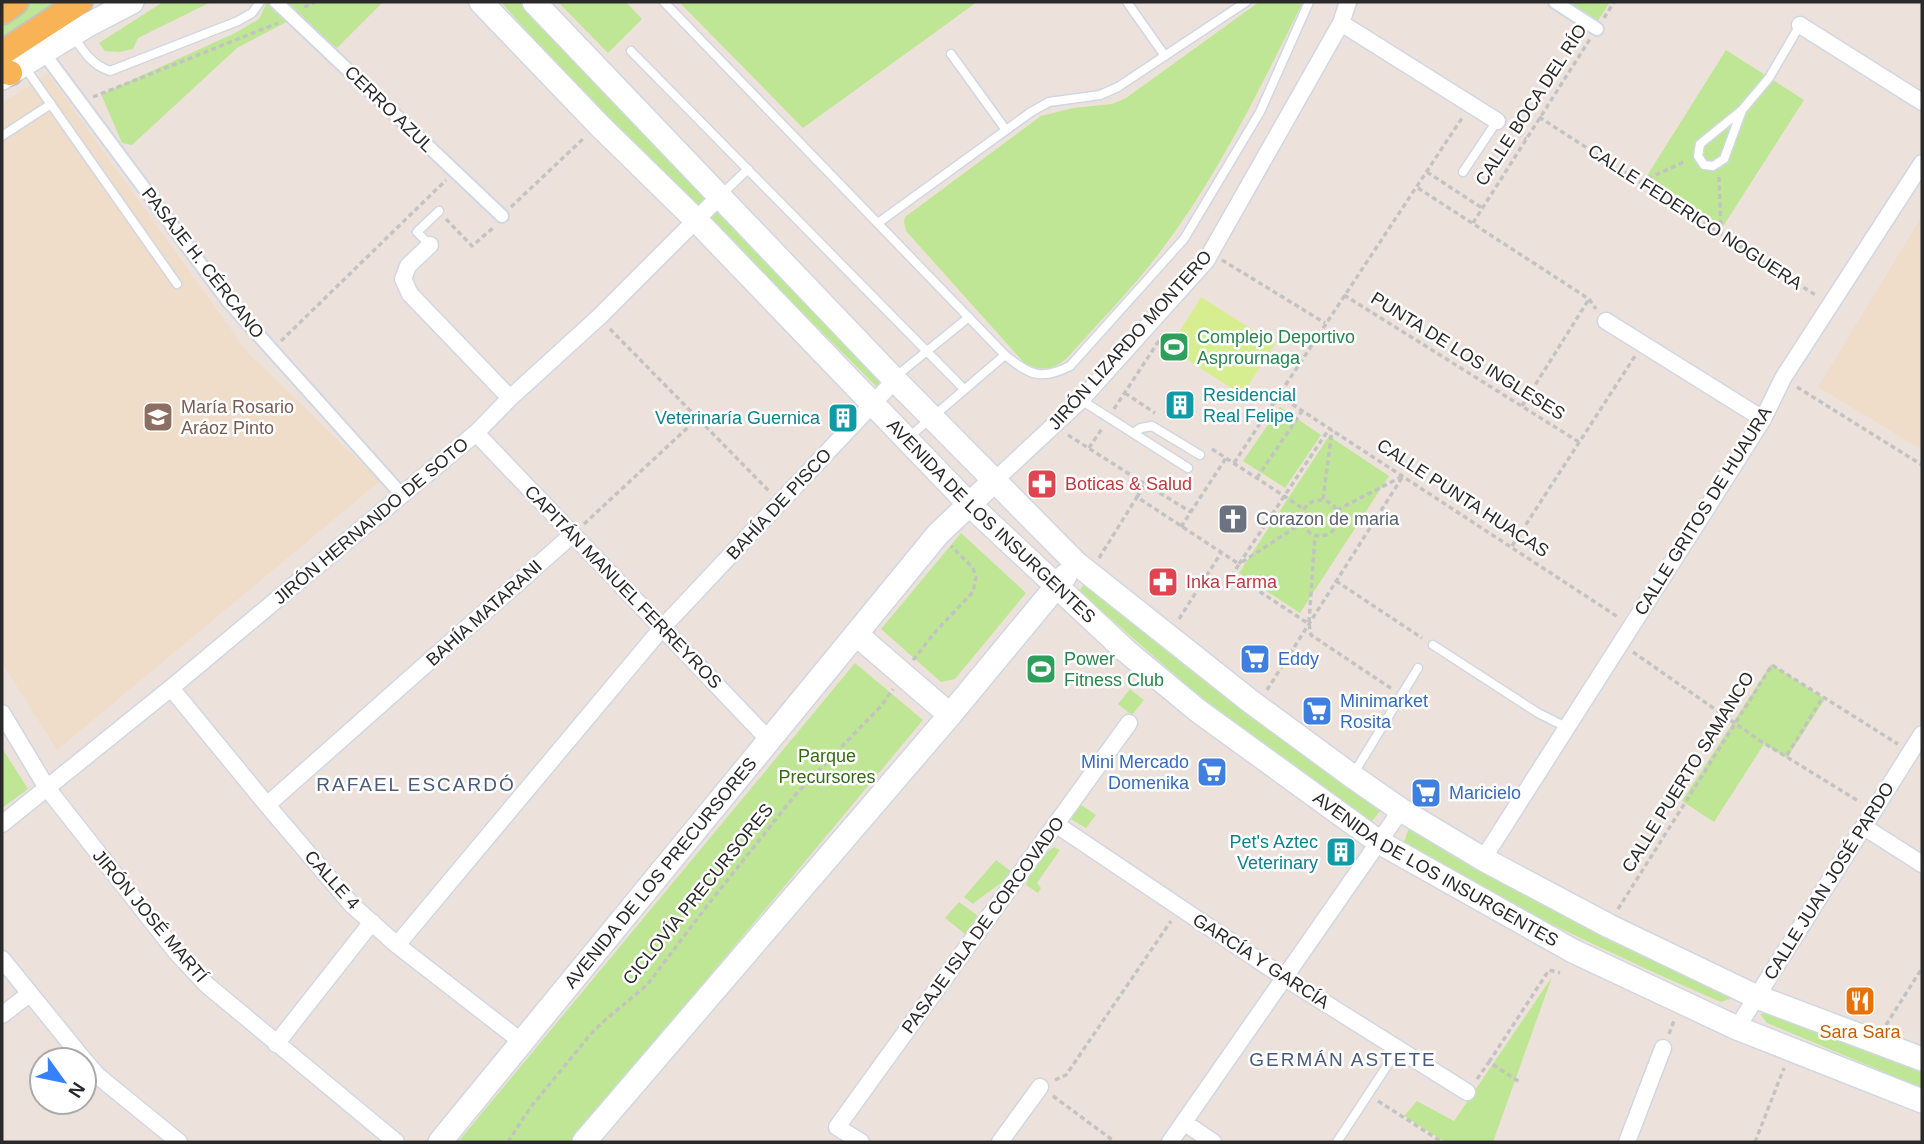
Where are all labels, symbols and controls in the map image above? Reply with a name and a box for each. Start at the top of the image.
street label: CALLE BOCA DEL RÍO [1471,21,1591,189]
street label: CERRO AZUL [341,62,437,156]
street label: CALLE FEDERICO NOGUERA [1584,140,1806,294]
street label: PASAJE H. CÉRCANO [138,184,268,342]
street label: JIRÓN LIZARDO MONTERO [1044,246,1216,434]
street label: PUNTA DE LOS INGLESES [1367,288,1569,424]
place label: Complejo Deportivo Asprournaga [1197,327,1355,368]
sports icon: Complejo Deportivo Asprournaga [1157,330,1191,364]
place label: Residencial Real Felipe [1203,385,1296,426]
building icon: Residencial Real Felipe [1163,388,1197,422]
place label: María Rosario Aráoz Pinto [181,397,294,438]
school or university icon: María Rosario Aráoz Pinto [141,400,175,434]
building icon: Veterinaría Guernica [826,401,860,435]
street label: CALLE GRITOS DE HUAURA [1630,403,1776,619]
place label: Veterinaría Guernica [655,408,821,428]
street label: AVENIDA DE LOS INSURGENTES [883,415,1099,627]
street label: JIRÓN HERNANDO DE SOTO [269,433,472,608]
street label: CALLE PUNTA HUACAS [1373,435,1553,561]
street label: BAHÍA DE PISCO [723,445,835,563]
pharmacy icon: Boticas & Salud [1025,467,1059,501]
place label: Boticas & Salud [1065,474,1192,494]
street label: CAPITÁN MANUEL FERREYROS [521,481,725,693]
church icon: Corazon de maria [1216,502,1250,536]
place label: Corazon de maria [1256,509,1400,529]
street label: BAHÍA MATARANI [422,556,546,670]
pharmacy icon: Inka Farma [1146,565,1180,599]
place label: Inka Farma [1186,572,1278,592]
supermarket icon: Eddy [1238,642,1272,676]
place label: Power Fitness Club [1064,649,1164,690]
place label: Eddy [1278,649,1319,669]
sports icon: Power Fitness Club [1024,652,1058,686]
street label: CALLE PUERTO SAMANCO [1618,668,1758,876]
place label: Minimarket Rosita [1340,691,1428,732]
supermarket icon: Minimarket Rosita [1300,694,1334,728]
park label: Parque Precursores [778,746,876,787]
place label: Mini Mercado Domenika [1081,752,1190,793]
street label: AVENIDA DE LOS PRECURSORES [560,754,761,992]
supermarket icon: Mini Mercado Domenika [1195,755,1229,789]
district label: RAFAEL ESCARDÓ [316,774,516,795]
supermarket icon: Maricielo [1409,776,1443,810]
street label: CALLE JUAN JOSÉ PARDO [1760,779,1898,983]
place label: Maricielo [1449,783,1521,803]
street label: AVENIDA DE LOS INSURGENTES [1309,788,1562,951]
street label: CICLOVÍA PRECURSORES [619,799,777,989]
street label: PASAJE ISLA DE CORCOVADO [898,813,1068,1037]
place label: Pet's Aztec Veterinary [1230,832,1318,873]
building icon: Pet's Aztec Veterinary [1324,835,1358,869]
street label: JIRÓN JOSÉ MARTÍ [89,845,212,986]
street label: CALLE 4 [300,847,364,913]
street label: GARCÍA Y GARCÍA [1189,909,1333,1013]
restaurant icon: Sara Sara [1843,984,1877,1018]
place label: Sara Sara [1819,1022,1902,1042]
north arrow [28,1046,98,1116]
district label: GERMÁN ASTETE [1249,1049,1437,1070]
text: N [64,1079,89,1101]

